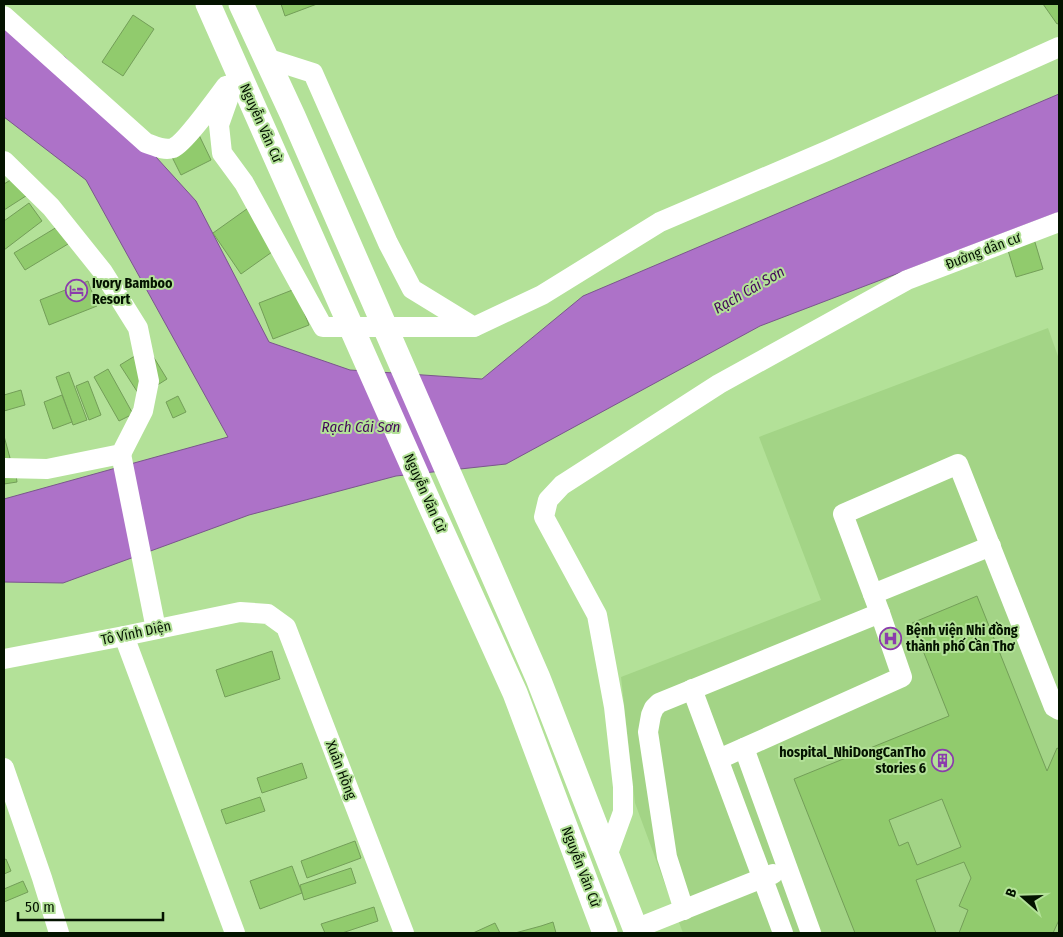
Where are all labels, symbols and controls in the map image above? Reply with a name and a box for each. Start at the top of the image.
street label: Nguyễn Văn Cừ [236,81,286,165]
street label: Đường dân cư [943,229,1023,273]
water label: Rạch Cái Sơn [710,262,788,318]
place label: Ivory Bamboo Resort [92,275,173,308]
hotel icon: Ivory Bamboo Resort [64,279,88,303]
water label: Rạch Cái Sơn [322,418,400,436]
street label: Nguyễn Văn Cừ [400,451,450,535]
street label: Tô Vĩnh Diện [99,617,173,649]
place label: Bệnh viện Nhi đồng thành phố Cần Thơ [906,621,1018,655]
hospital icon: Bệnh viện Nhi đồng thành phố Cần Thơ [878,626,902,650]
street label: Xuân Hồng [322,738,361,802]
place label: hospital_NhiDongCanTho stories 6 [779,744,927,777]
building icon: hospital_NhiDongCanTho stories 6 [930,748,954,772]
street label: Nguyễn Văn Cừ [558,824,604,910]
north arrow [998,872,1048,922]
text: B [1002,886,1021,899]
scale bar [18,890,162,922]
text: 50 m [25,898,55,916]

